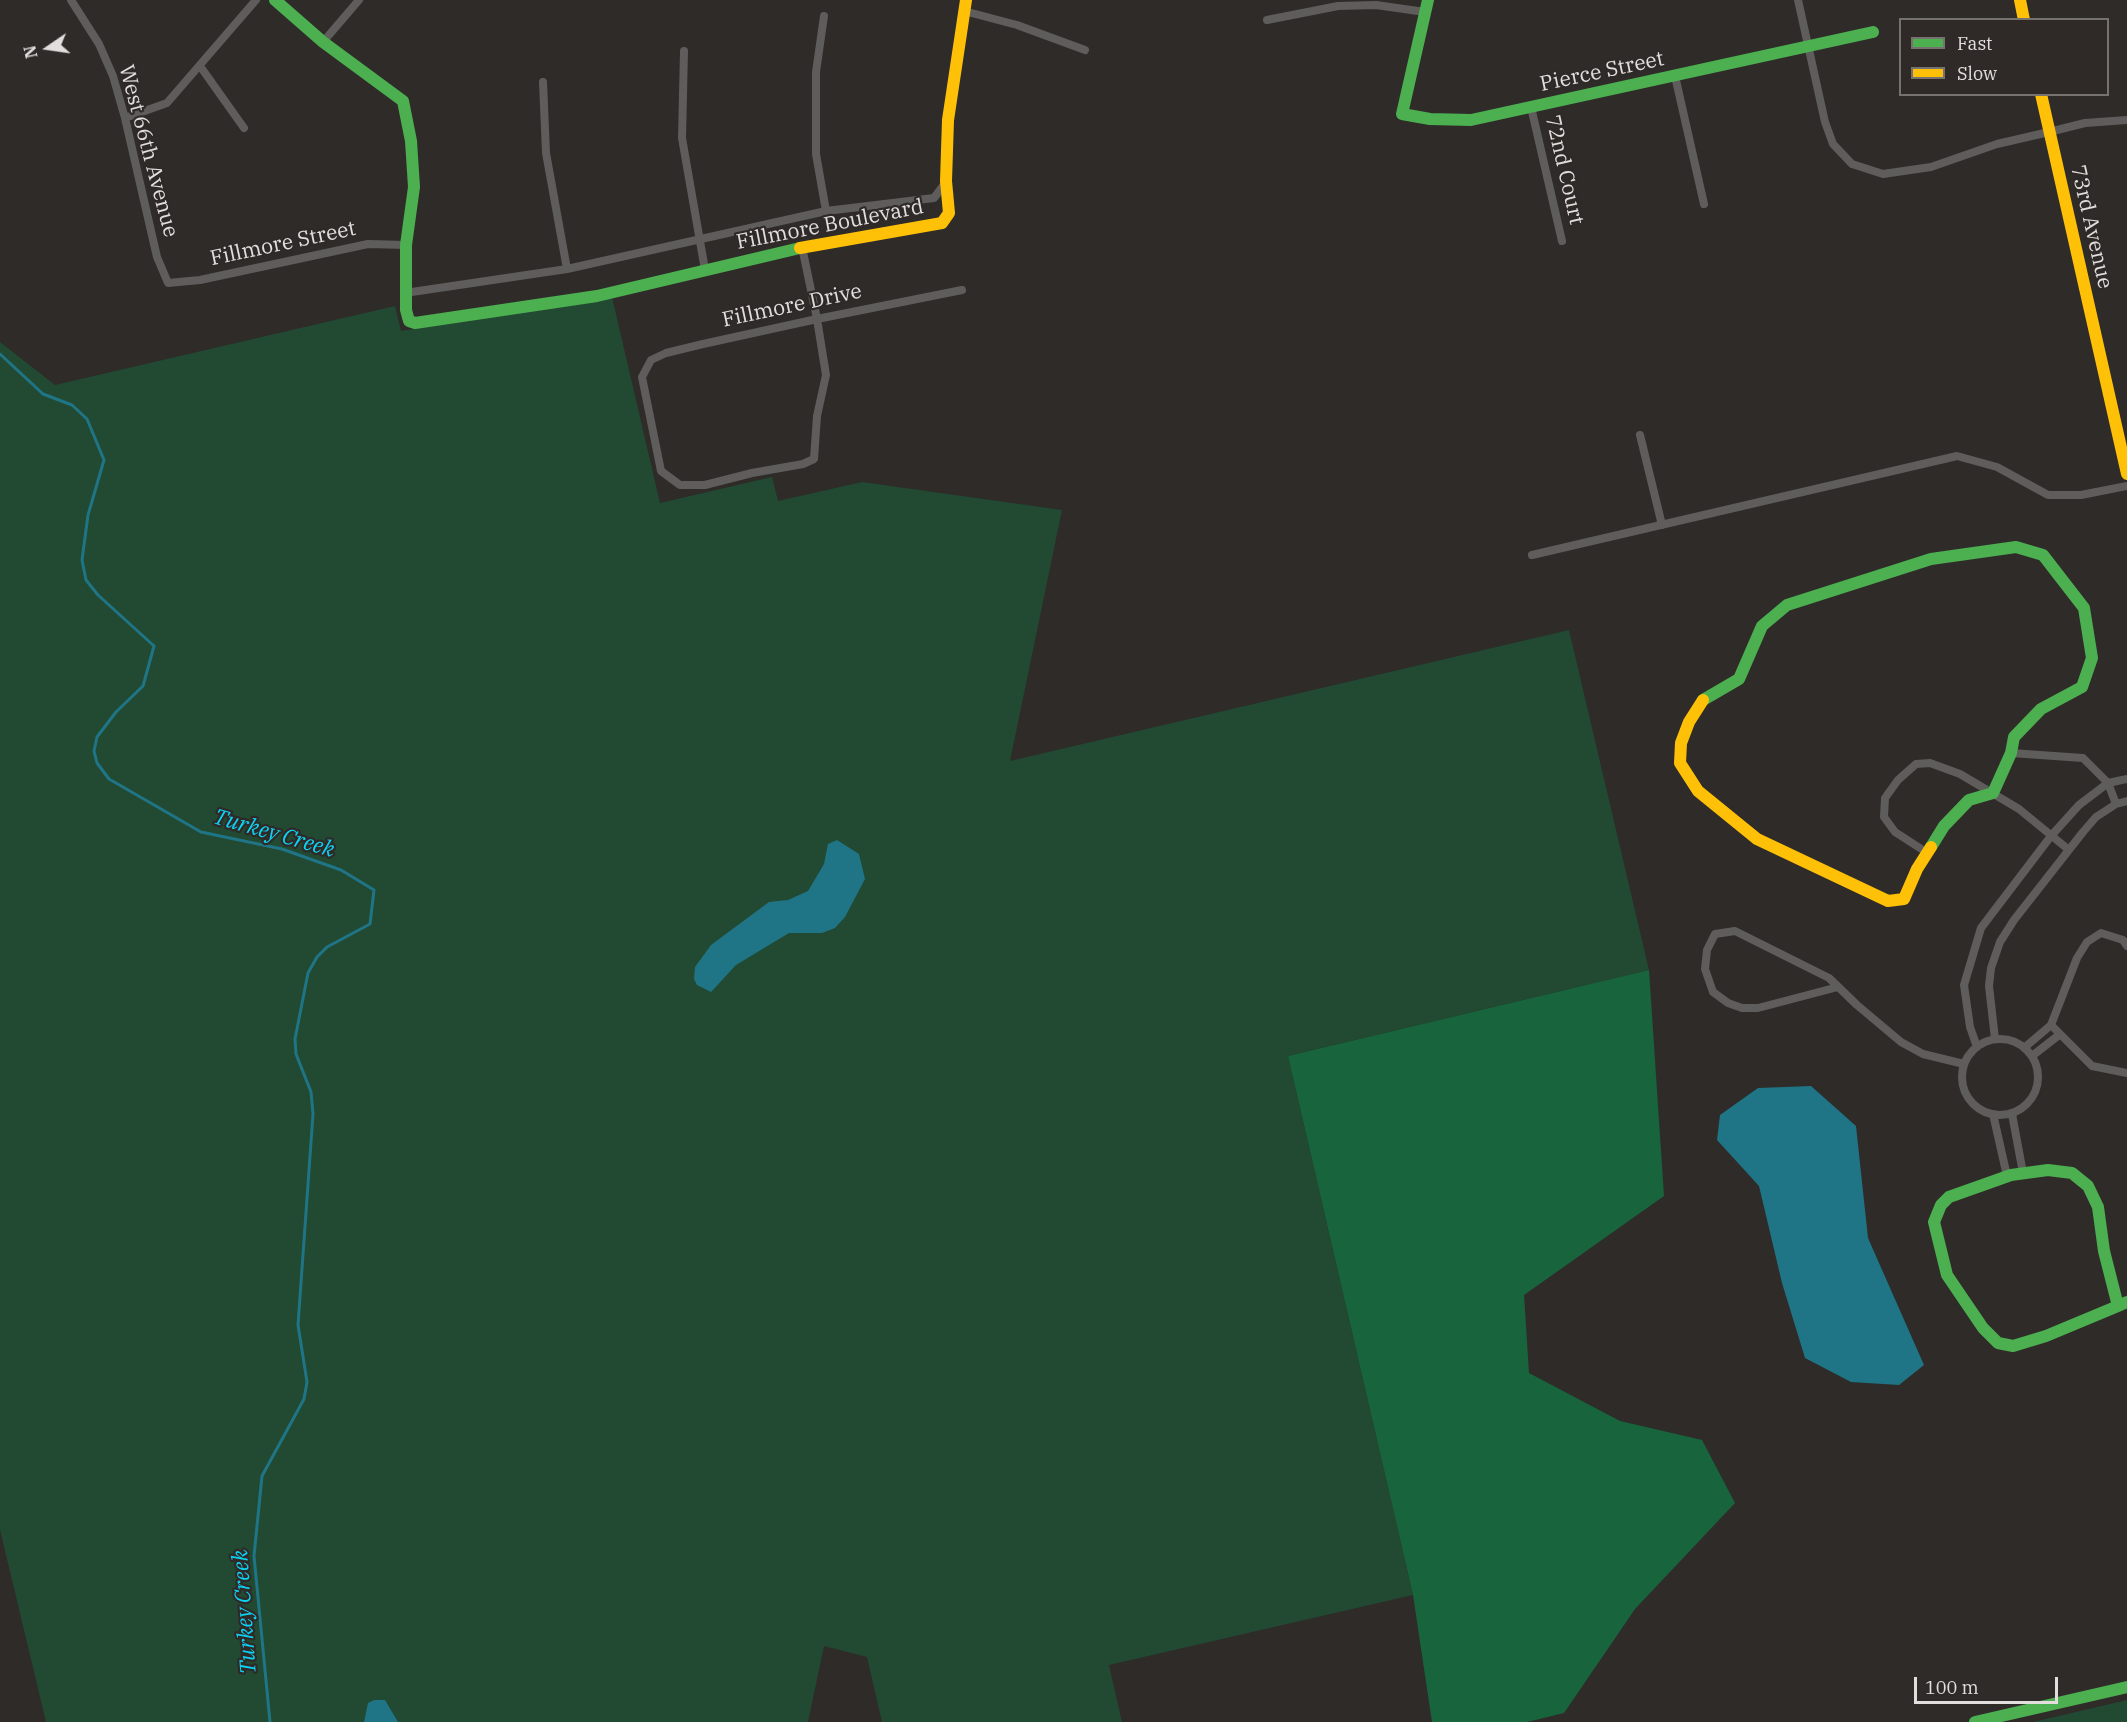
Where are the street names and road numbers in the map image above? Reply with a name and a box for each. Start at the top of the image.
street label: Pierce Street [1538,47,1666,97]
street label: West 66th Avenue [113,62,183,240]
street label: 72nd Court [1539,113,1589,227]
street label: 73rd Avenue [2065,163,2117,291]
street label: Fillmore Boulevard [734,194,926,256]
street label: Fillmore Street [208,216,358,272]
street label: Fillmore Drive [720,279,864,333]

